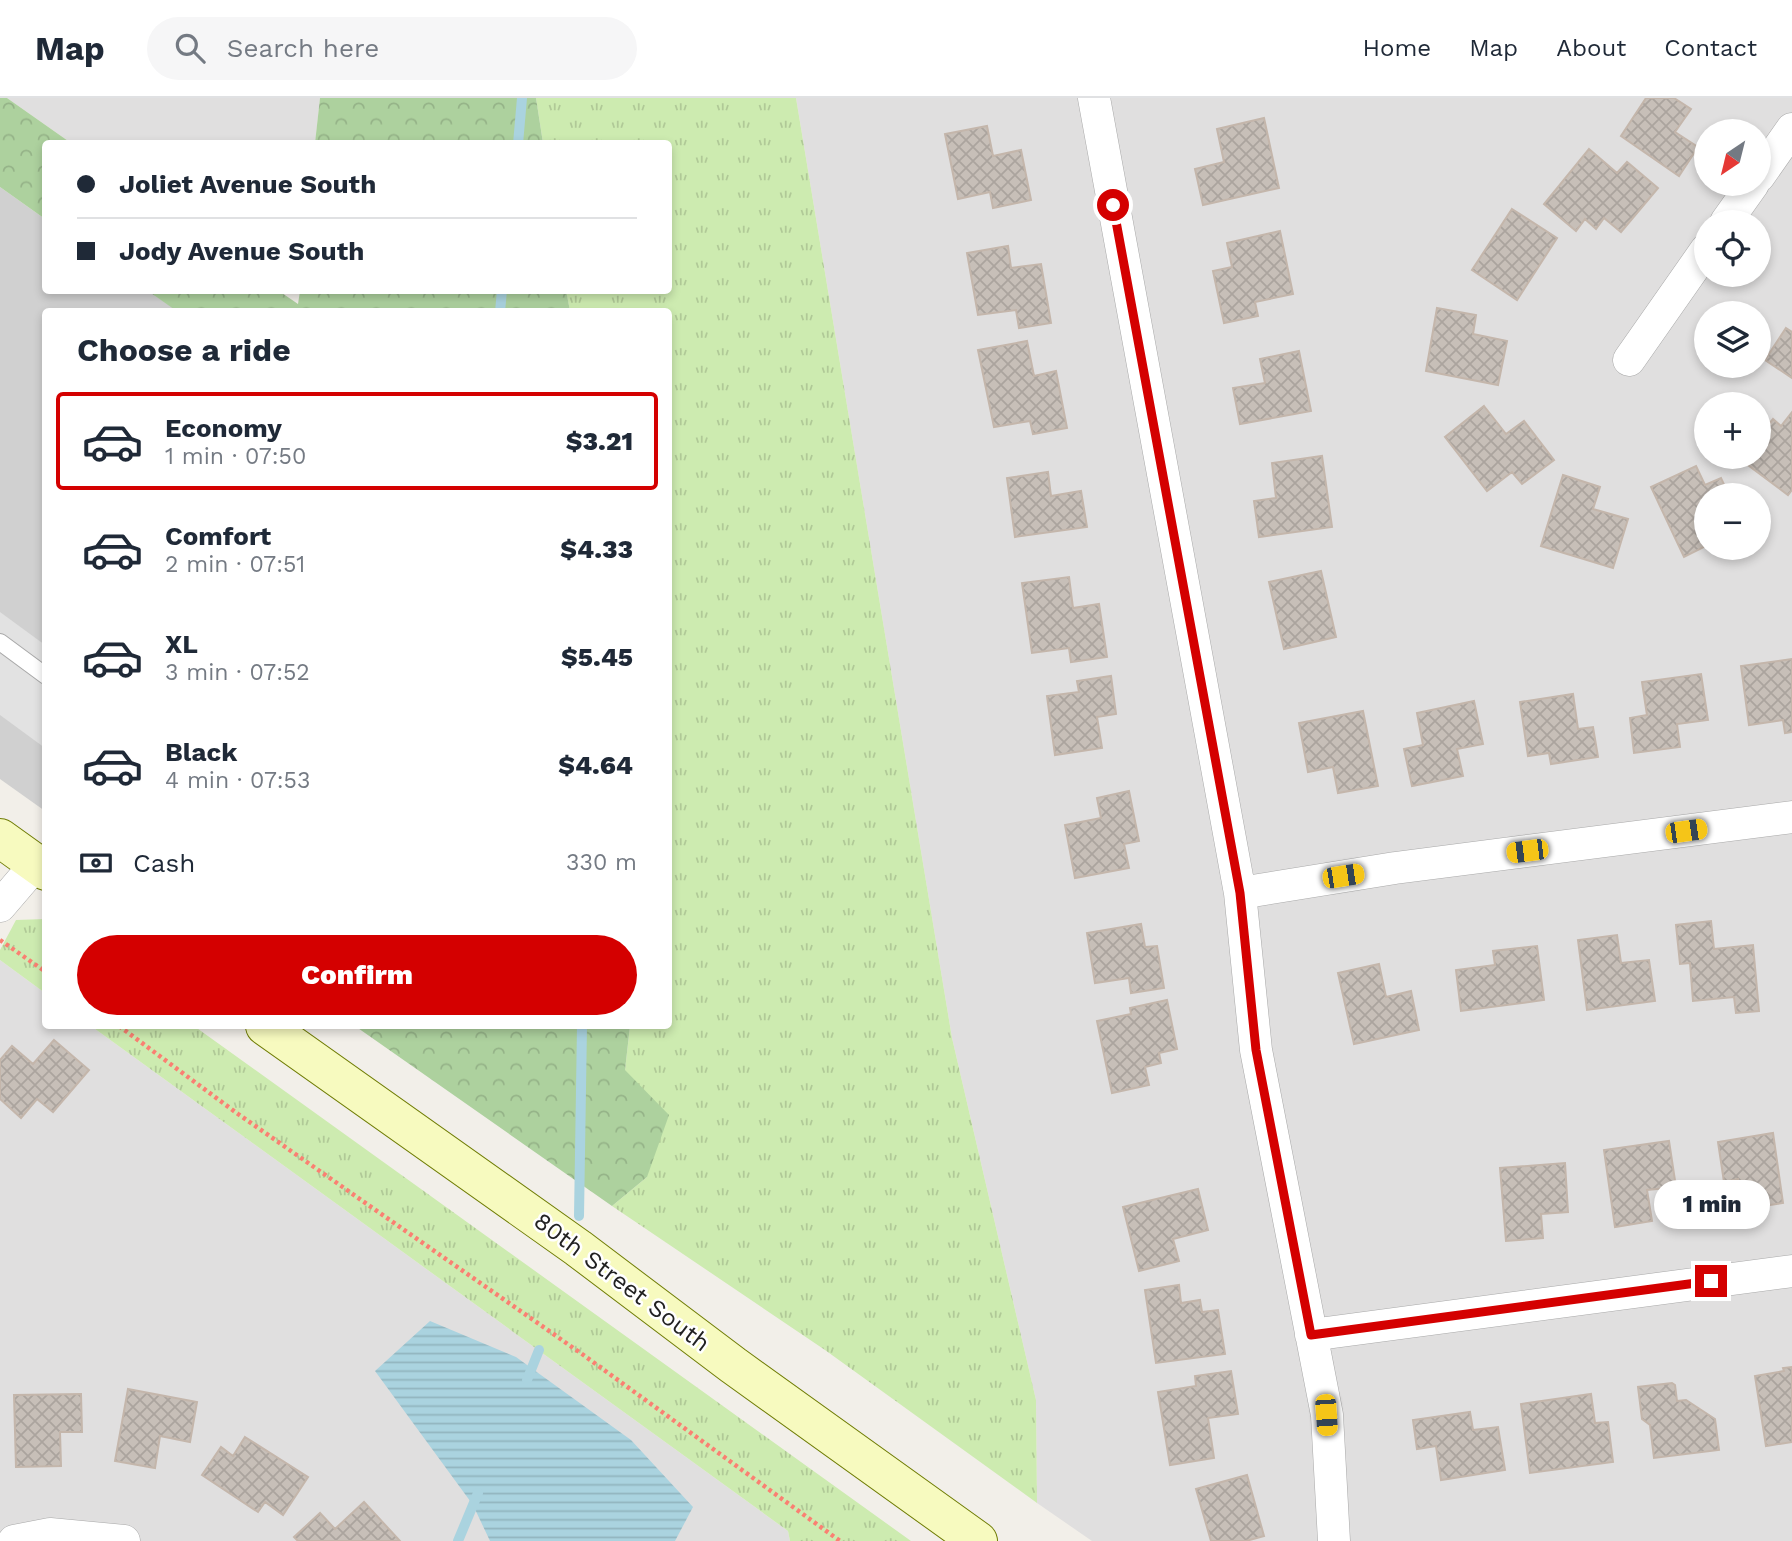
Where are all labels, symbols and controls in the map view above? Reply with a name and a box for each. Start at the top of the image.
search box [147,17,637,80]
text: Map [35,29,105,68]
icon: search [171,29,209,67]
text: Search here [227,33,379,63]
text: Home [1363,34,1431,62]
text: Map [1469,34,1518,62]
text: About [1556,34,1626,62]
text: Contact [1664,34,1757,62]
north arrow [1694,119,1771,196]
map controls [1694,119,1771,560]
text: Joliet Avenue South [119,169,376,199]
route start [1097,189,1129,221]
button: locate [1694,210,1771,287]
text: Jody Avenue South [119,236,364,266]
button: layers [1694,301,1771,378]
text: Choose a ride [77,331,291,369]
button: + [1694,392,1771,469]
icon: car [81,410,144,473]
text: Economy [165,413,282,443]
text: $3.21 [566,426,633,456]
text: 1 min · 07:50 [165,443,306,470]
button: − [1694,483,1771,560]
icon: car [81,518,144,581]
text: Comfort [165,521,271,551]
text: $4.33 [560,534,633,564]
text: 2 min · 07:51 [165,551,305,578]
icon: car [81,626,144,689]
text: XL [165,629,198,659]
text: $5.45 [561,642,633,672]
text: 3 min · 07:52 [165,659,310,686]
icon: car [81,734,144,797]
text: Black [165,737,237,767]
text: $4.64 [558,750,633,780]
text: 4 min · 07:53 [165,767,310,794]
car [1664,818,1709,844]
car [1505,838,1550,864]
icon: cash [77,844,115,882]
text: Cash [133,848,195,878]
text: 330 m [566,849,637,876]
car [1321,862,1366,890]
button: Confirm [77,935,637,1015]
callout: 1 min [1653,1180,1769,1228]
text: 1 min [1682,1191,1742,1218]
street label: 80th Street South [529,1207,715,1357]
route end [1695,1265,1727,1297]
car [1315,1393,1338,1437]

